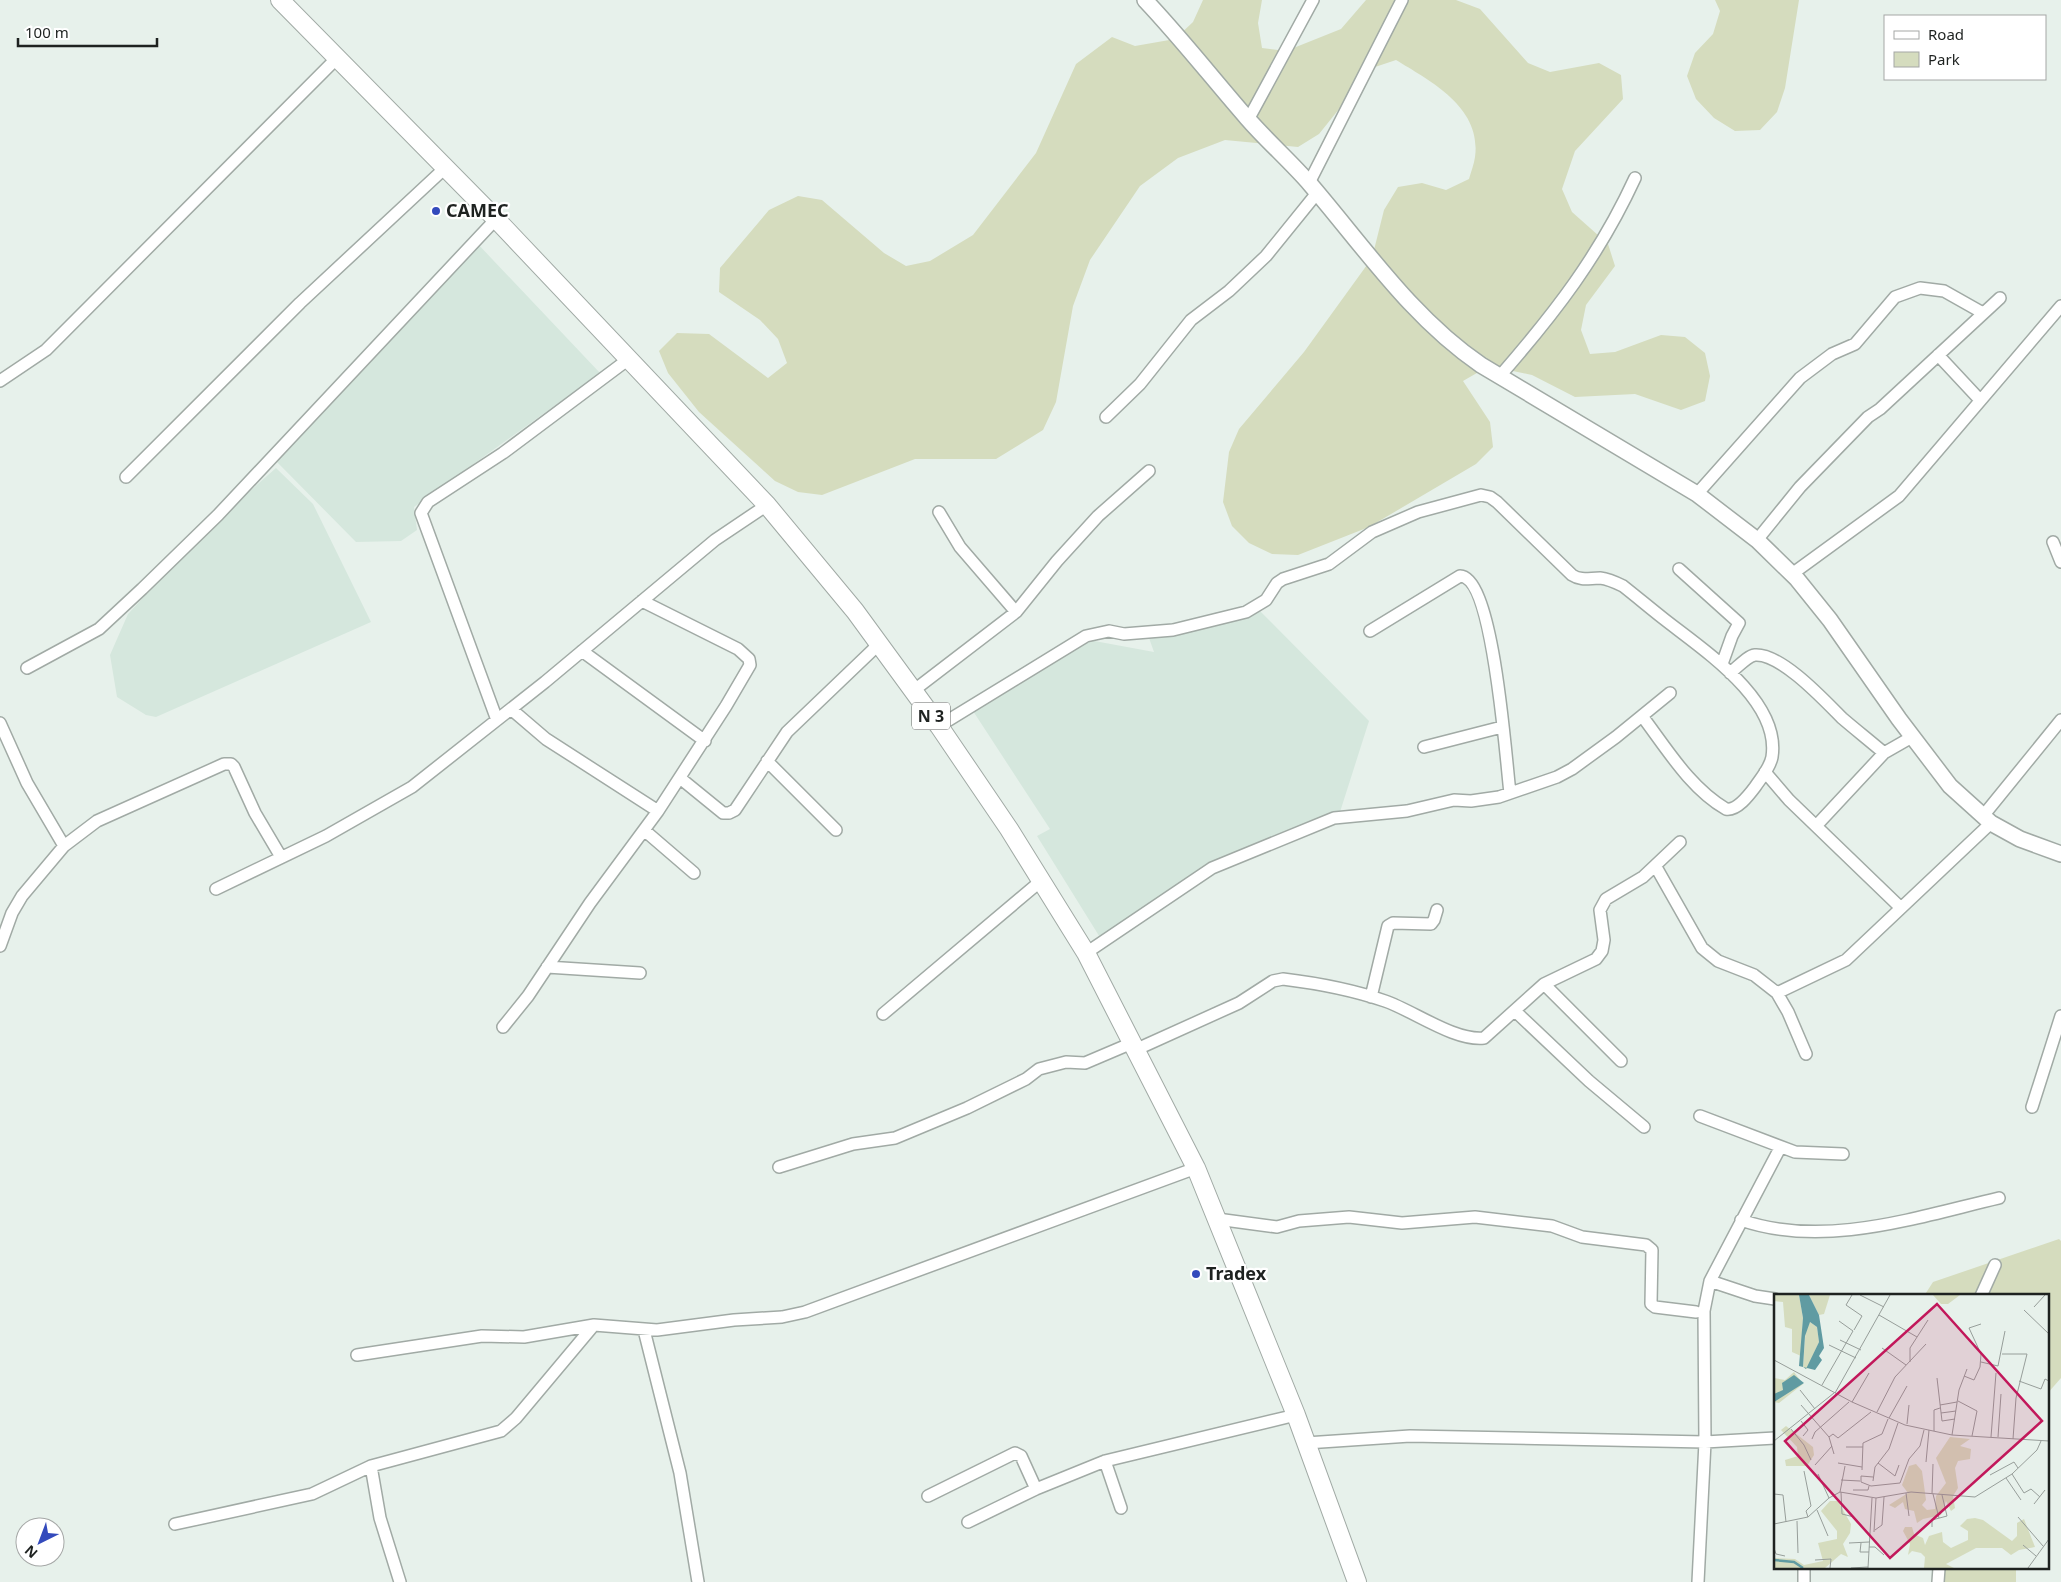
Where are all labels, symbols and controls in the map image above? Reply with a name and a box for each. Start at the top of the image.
scale bar [18,15,156,47]
legend [1884,15,2046,80]
text: 100 m [25,22,69,42]
text: Road [1928,24,1964,44]
text: Park [1928,49,1960,69]
place label: CAMEC [446,198,509,222]
marker: CAMEC [430,205,442,217]
road number: N 3 [912,702,950,729]
place label: Tradex [1206,1261,1267,1285]
marker: Tradex [1190,1268,1202,1280]
inset map [1774,1294,2048,1570]
north arrow [15,1517,65,1567]
text: N [20,1541,42,1563]

